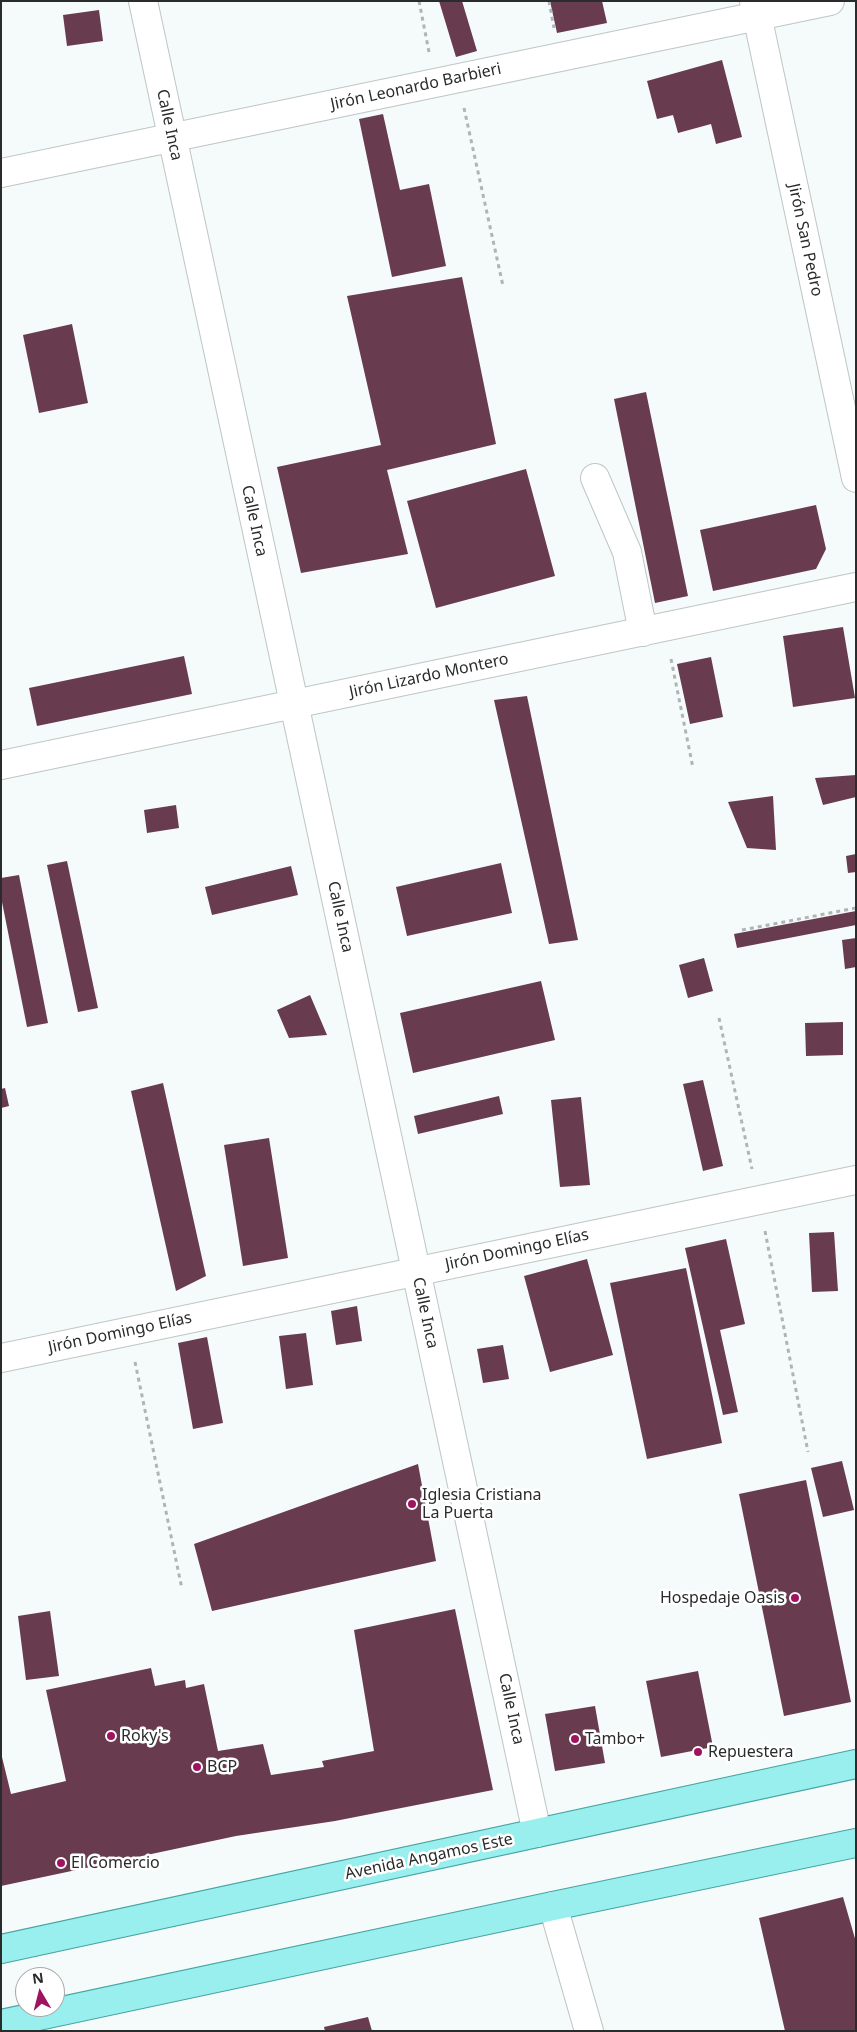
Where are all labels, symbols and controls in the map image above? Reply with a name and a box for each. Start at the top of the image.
street label: Jirón Leonardo Barbieri [329,60,503,114]
street label: Calle Inca [152,88,186,162]
street label: Jirón San Pedro [784,182,826,298]
street label: Calle Inca [237,484,271,558]
street label: Jirón Lizardo Montero [348,650,510,702]
street label: Calle Inca [323,880,357,954]
street label: Jirón Domingo Elías [443,1225,591,1275]
street label: Calle Inca [408,1276,442,1350]
street label: Jirón Domingo Elías [46,1308,194,1358]
place label: Iglesia Cristiana La Puerta [422,1485,542,1523]
marker: Iglesia Cristiana La Puerta [406,1498,418,1510]
place label: Hospedaje Oasis [660,1588,785,1608]
marker: Hospedaje Oasis [789,1592,801,1604]
street label: Calle Inca [494,1672,528,1746]
place label: Roky's [121,1726,169,1746]
place label: Tambo+ [585,1729,645,1749]
marker: Roky's [105,1730,117,1742]
marker: Tambo+ [569,1733,581,1745]
place label: Repuestera [708,1742,793,1762]
marker: Repuestera [692,1746,704,1758]
place label: BCP [207,1757,237,1777]
marker: BCP [191,1761,203,1773]
street label: Avenida Angamos Este [343,1830,515,1884]
place label: El Comercio [71,1853,160,1873]
marker: El Comercio [55,1857,67,1869]
north arrow [15,1967,65,2017]
text: N [31,1967,45,1988]

